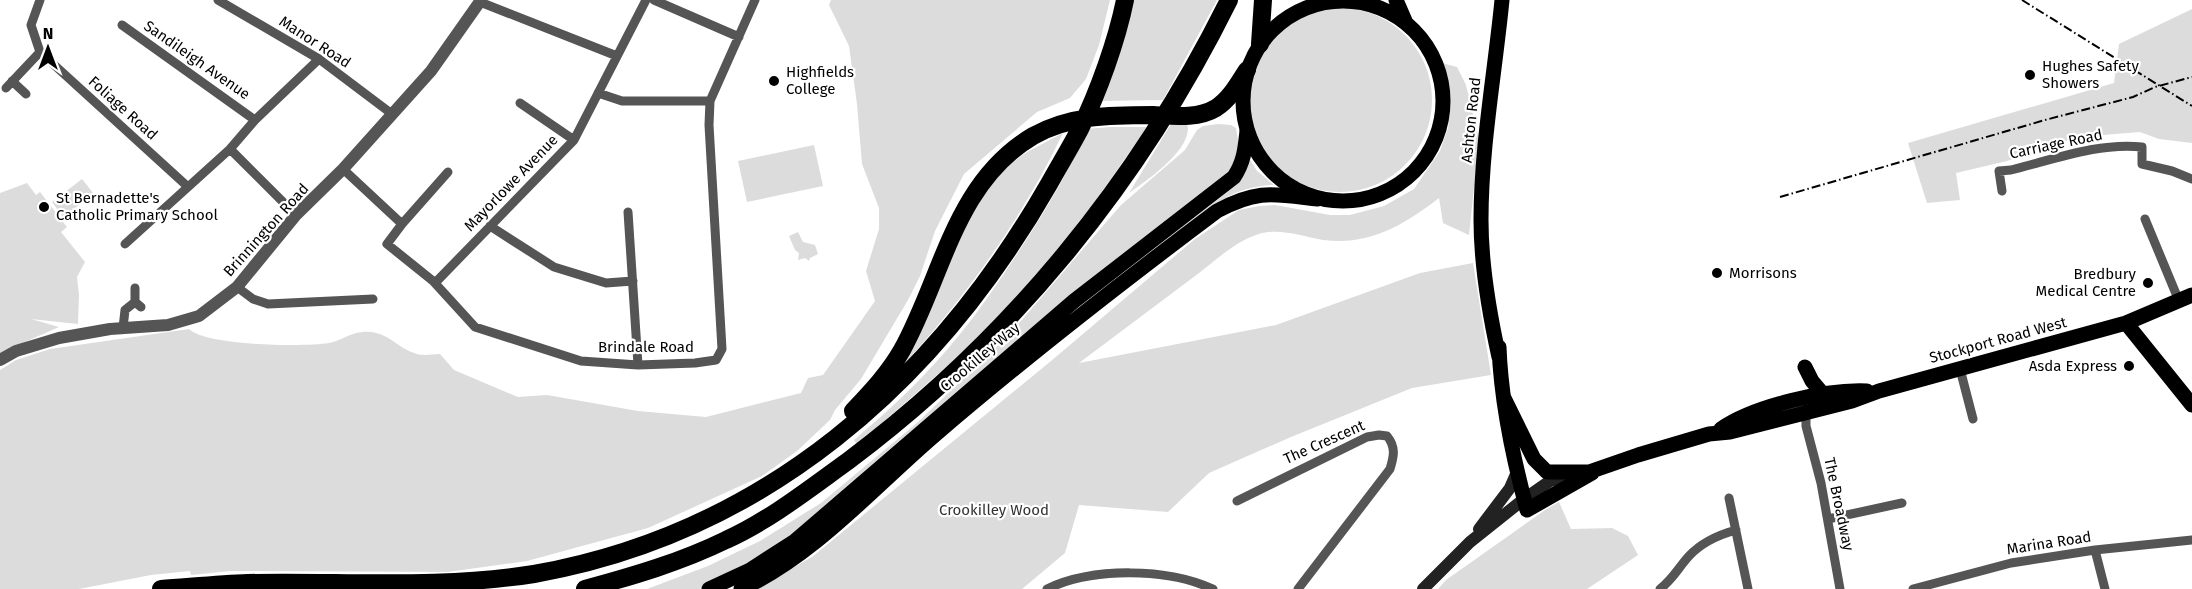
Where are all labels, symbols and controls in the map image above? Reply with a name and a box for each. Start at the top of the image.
street label: Manor Road [276,12,354,72]
street label: Sandileigh Avenue [140,17,254,103]
north arrow [18,18,78,78]
text: N [43,24,53,43]
place label: Hughes Safety Showers [2042,57,2139,92]
place label: Highfields College [786,63,854,98]
marker: Hughes Safety Showers [2023,68,2037,82]
street label: Foliage Road [85,72,161,144]
marker: Highfields College [767,74,781,88]
street label: Ashton Road [1458,76,1484,164]
street label: Carriage Road [2008,125,2104,163]
street label: Mayorlowe Avenue [460,131,562,235]
street label: Brinnington Road [220,180,312,280]
place label: St Bernadette's Catholic Primary School [56,189,218,224]
marker: St Bernadette's Catholic Primary School [37,200,51,214]
place label: Morrisons [1729,264,1797,282]
place label: Bredbury Medical Centre [2036,265,2137,300]
marker: Morrisons [1710,266,1724,280]
marker: Bredbury Medical Centre [2141,276,2155,290]
street label: Stockport Road West [1927,313,2069,367]
street label: Crookilley Way [937,318,1024,396]
street label: Brindale Road [598,338,694,356]
place label: Asda Express [2029,357,2117,375]
marker: Asda Express [2122,359,2136,373]
street label: The Crescent [1281,416,1368,468]
street label: The Broadway [1820,456,1858,553]
park label: Crookilley Wood [939,501,1049,519]
street label: Marina Road [2005,527,2093,559]

